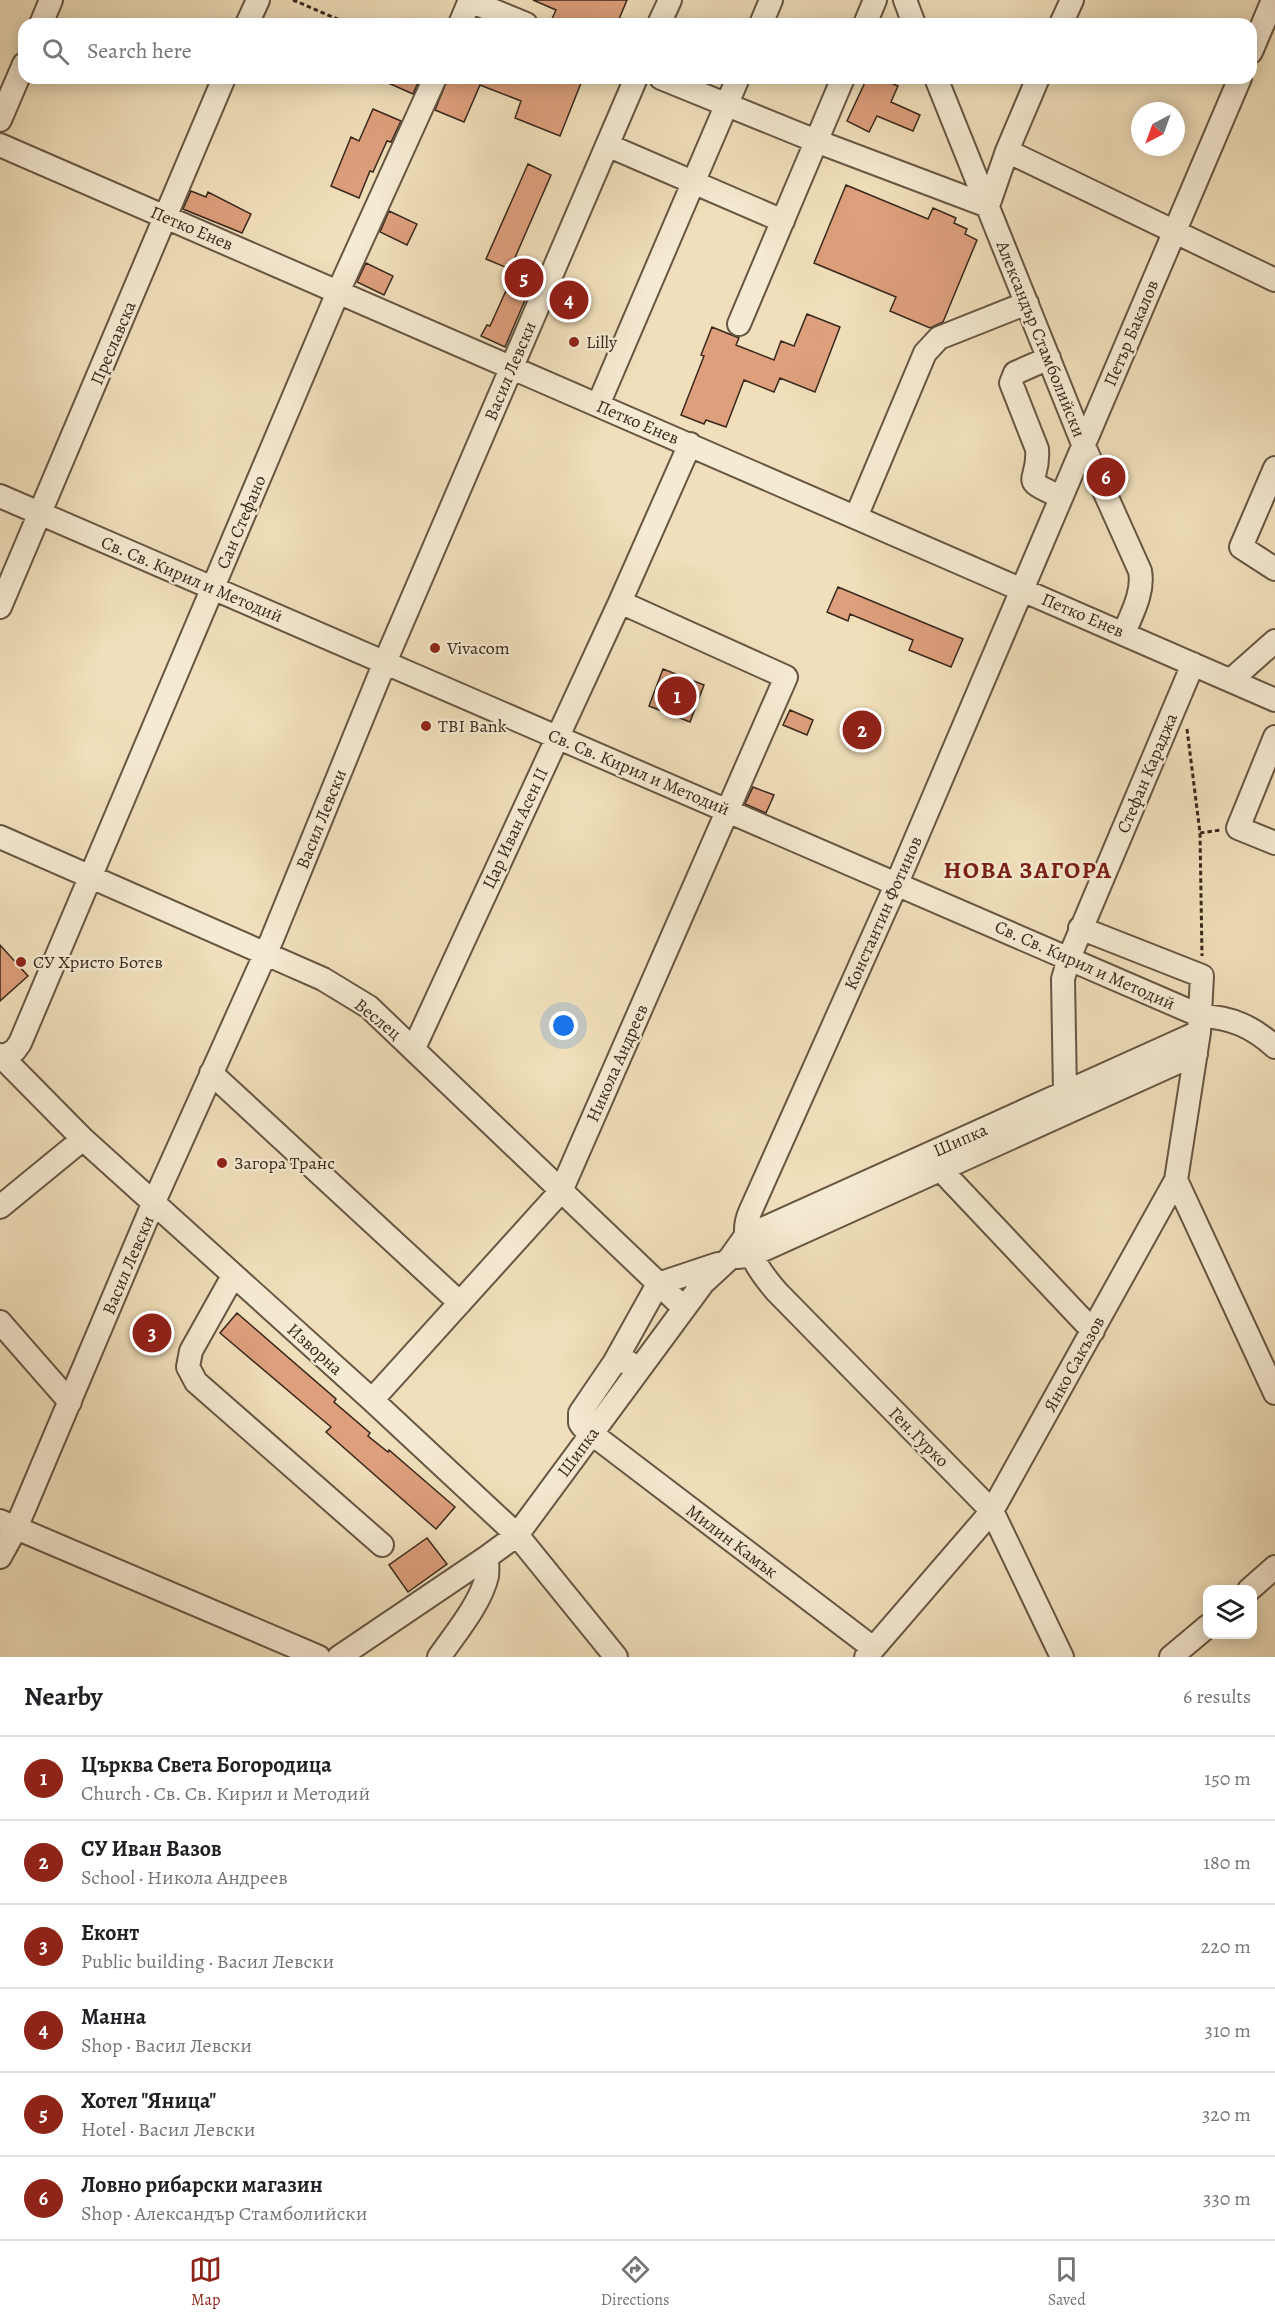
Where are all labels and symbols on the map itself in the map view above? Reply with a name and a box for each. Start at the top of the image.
north arrow [1131,102,1185,156]
street label: Петко Енев [147,200,237,256]
street label: Александър Стамболийски [990,236,1091,441]
pin: 5 [504,256,544,300]
street label: Петър Бакалов [1098,276,1164,390]
pin: 4 [550,278,588,322]
street label: Преславска [85,297,142,389]
street label: Васил Левски [478,318,542,424]
place label: Lilly [586,330,618,354]
marker: Lilly [567,335,581,349]
street label: Петко Енев [593,394,683,450]
pin: 6 [1086,454,1126,500]
street label: Сан Стефано [210,471,272,573]
street label: Св. Св. Кирил и Методий [98,530,286,628]
street label: Петко Енев [1038,587,1128,643]
place label: Vivacom [446,636,510,660]
marker: Vivacom [428,641,442,655]
pin: 1 [658,674,696,718]
pin: 2 [842,708,882,752]
street label: Стефан Караджа [1111,709,1183,837]
place label: TBI Bank [438,714,507,738]
marker: TBI Bank [419,719,433,733]
street label: Св. Св. Кирил и Методий [545,723,733,821]
street label: Цар Иван Асен II [476,763,554,893]
street label: Васил Левски [290,766,352,872]
street label: Константин Фотинов [838,832,928,994]
district label: НОВА ЗАГОРА [943,854,1113,886]
street label: Св. Св. Кирил и Методий [991,914,1179,1016]
place label: СУ Христо Ботев [33,950,163,974]
marker: СУ Христо Ботев [14,955,28,969]
street label: Веслец [350,993,406,1045]
street label: Никола Андреев [580,1000,654,1126]
your location [549,1011,578,1040]
street label: Шипка [929,1117,992,1163]
place label: Загора Транс [234,1151,335,1175]
marker: Загора Транс [215,1156,229,1170]
street label: Васил Левски [96,1212,160,1318]
pin: 3 [132,1310,172,1356]
street label: Янко Сакъзов [1038,1312,1110,1416]
street label: Изворна [282,1318,349,1381]
street label: Ген.Гурко [884,1402,954,1472]
street label: Шипка [552,1421,605,1482]
street label: Милин Камък [681,1499,783,1583]

